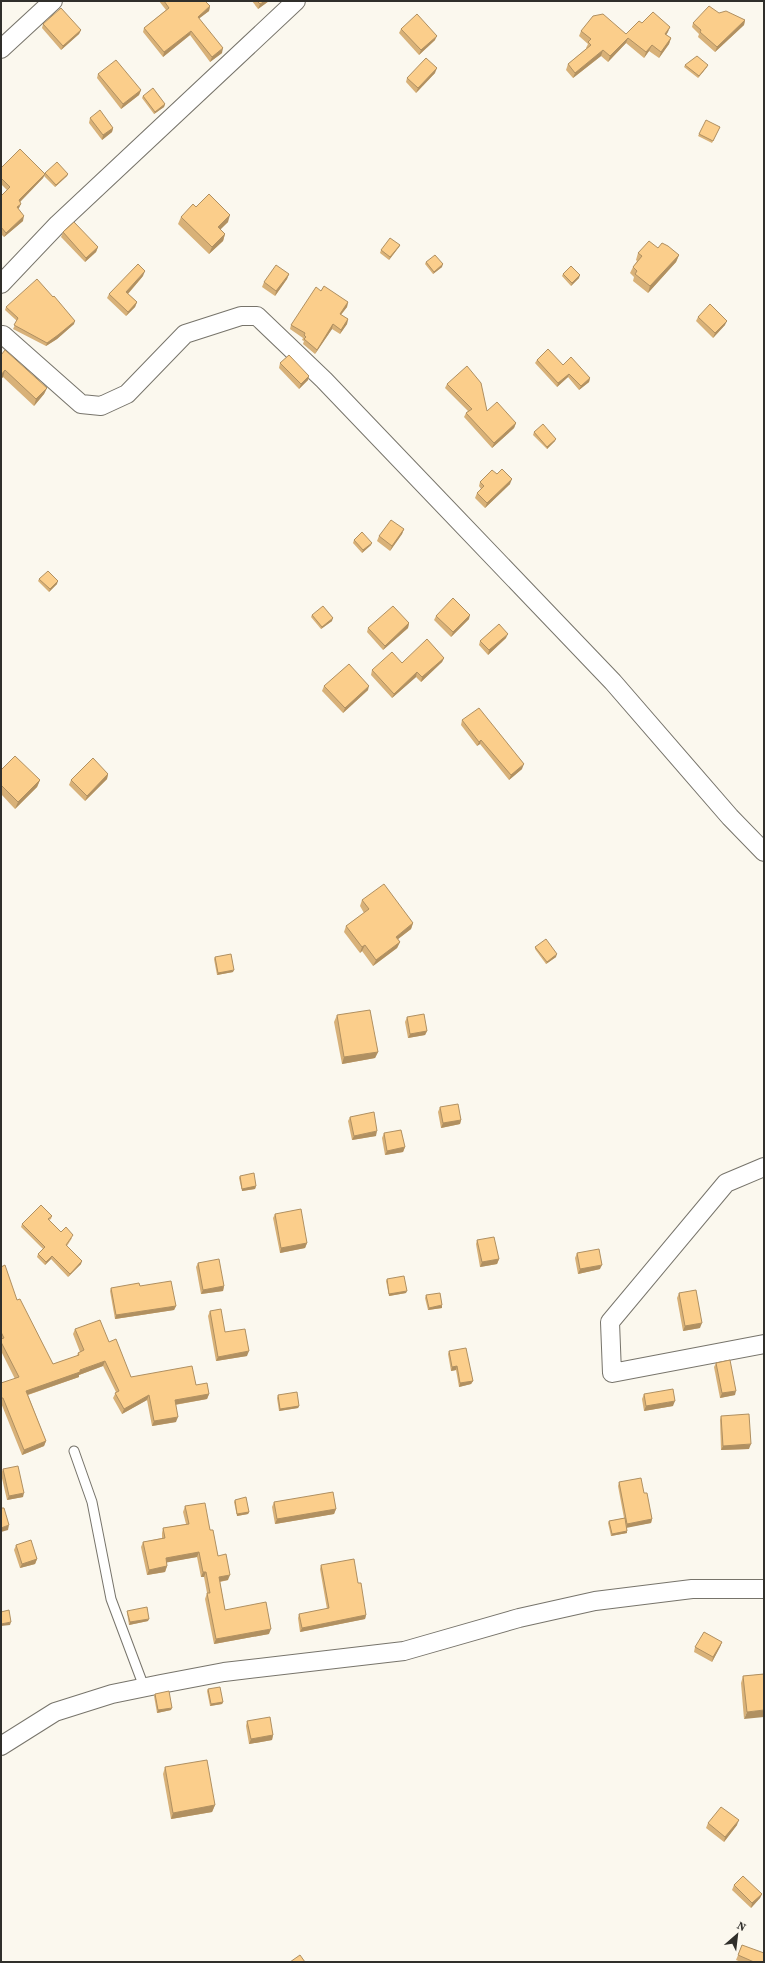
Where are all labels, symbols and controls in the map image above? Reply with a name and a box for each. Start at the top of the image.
north arrow [717,1915,757,1955]
text: N [734,1918,749,1935]

